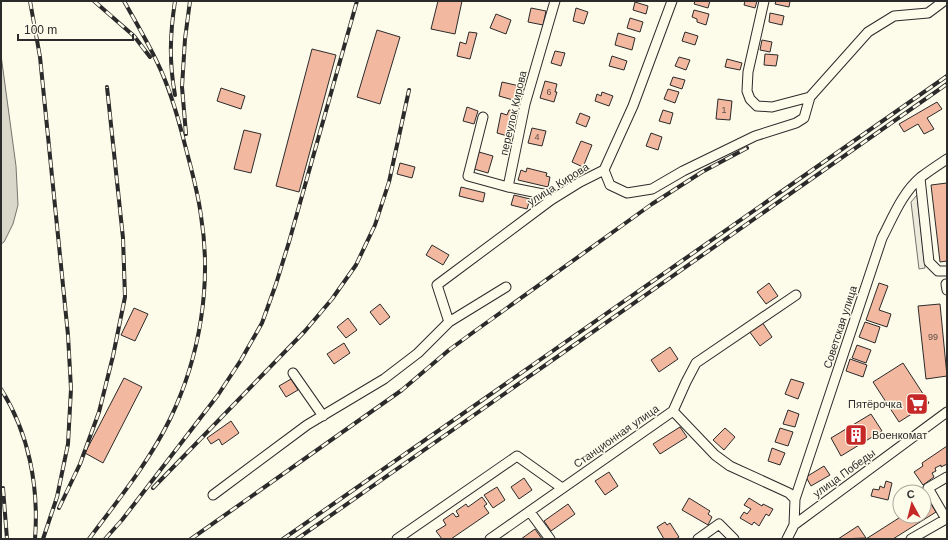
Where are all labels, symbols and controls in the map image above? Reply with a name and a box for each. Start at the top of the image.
scale bar [18,16,133,42]
text: 100 m [24,23,57,37]
street label: переулок Кирова [497,69,529,157]
house number: 6 [546,87,552,97]
house number: 1 [721,105,727,115]
house number: 4 [534,132,540,142]
street label: улица Кирова [525,160,592,208]
street label: Советская улица [821,283,859,370]
house number: 99 [928,332,938,342]
supermarket icon: Пятёрочка [904,391,930,417]
place label: Пятёрочка [848,398,903,410]
street label: Станционная улица [571,402,662,470]
building icon: Военкомат [843,422,869,448]
place label: Военкомат [872,429,927,441]
street label: улица Победы [811,446,877,500]
north arrow [892,484,932,524]
text: С [906,488,916,501]

